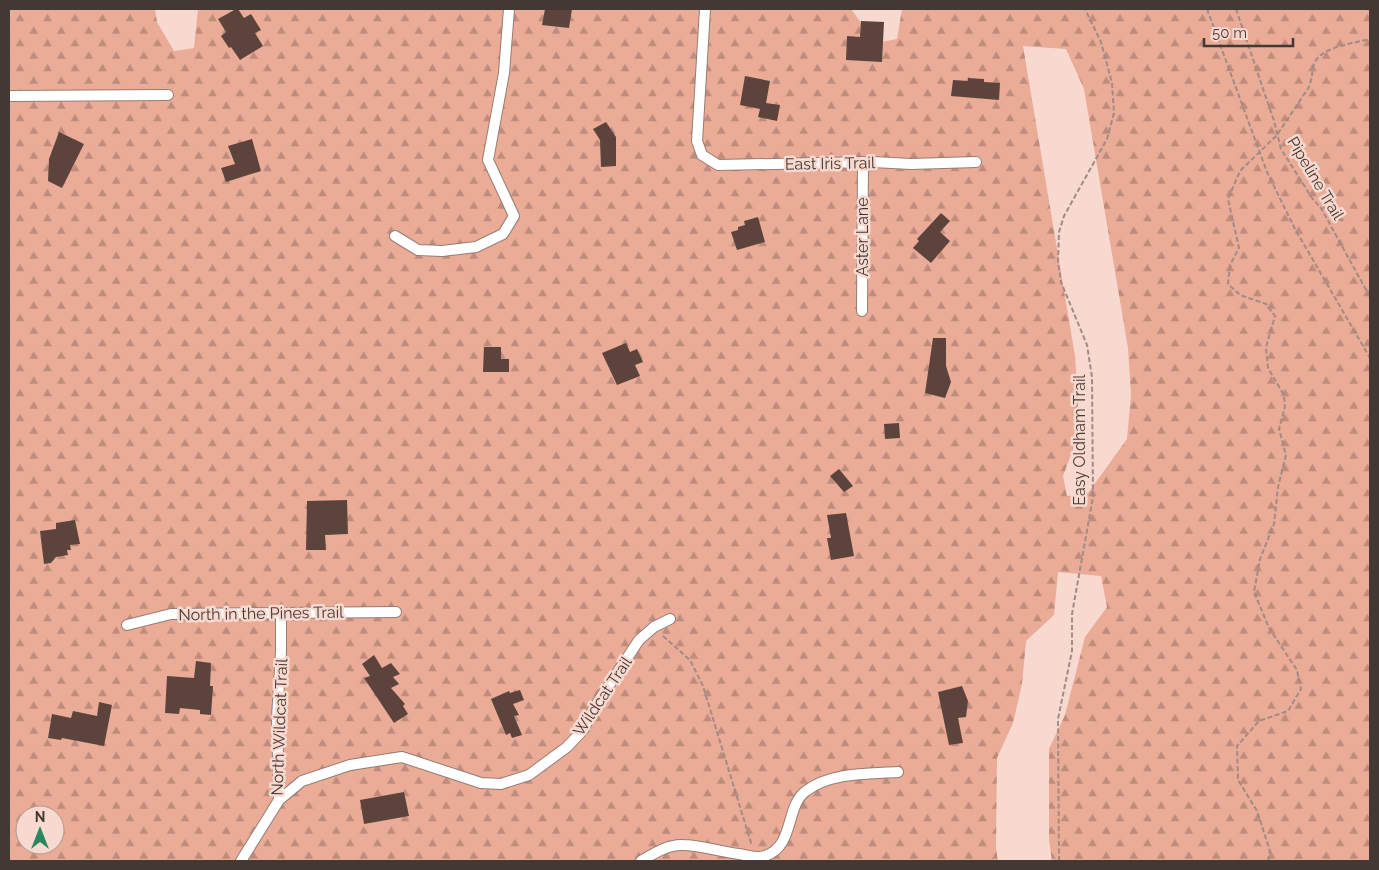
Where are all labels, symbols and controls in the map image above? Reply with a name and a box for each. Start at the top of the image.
scale bar [1204,15,1293,47]
text: 50 m [1212,24,1247,42]
street label: Pipeline Trail [1283,133,1348,224]
street label: East Iris Trail [785,153,876,174]
street label: Aster Lane [853,197,872,277]
street label: Easy Oldham Trail [1070,374,1089,506]
street label: North in the Pines Trail [178,603,344,624]
street label: Wildcat Trail [569,653,636,739]
street label: North Wildcat Trail [268,658,291,796]
north arrow [15,805,65,855]
text: N [35,809,45,825]

